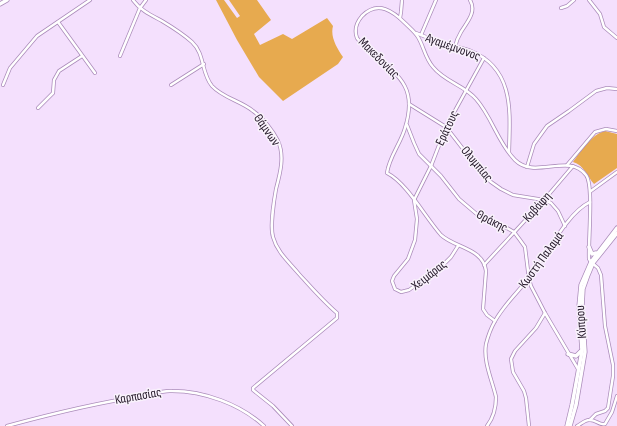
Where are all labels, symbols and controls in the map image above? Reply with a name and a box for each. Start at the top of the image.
street label: Αγαμέμνονος [422,29,483,64]
street label: Μακεδονίας [355,34,403,82]
street label: Εράτους [432,108,462,148]
street label: Θάμνων [250,111,284,149]
street label: Ολυμπίας [457,143,497,185]
street label: Καβάφη [519,189,555,225]
street label: Θράκης [474,206,510,236]
street label: Κωστή Παλαμά [515,228,567,291]
street label: Χειμάρας [407,256,450,294]
street label: Κύπρου [572,305,590,339]
street label: Καρπασίας [114,384,162,408]

